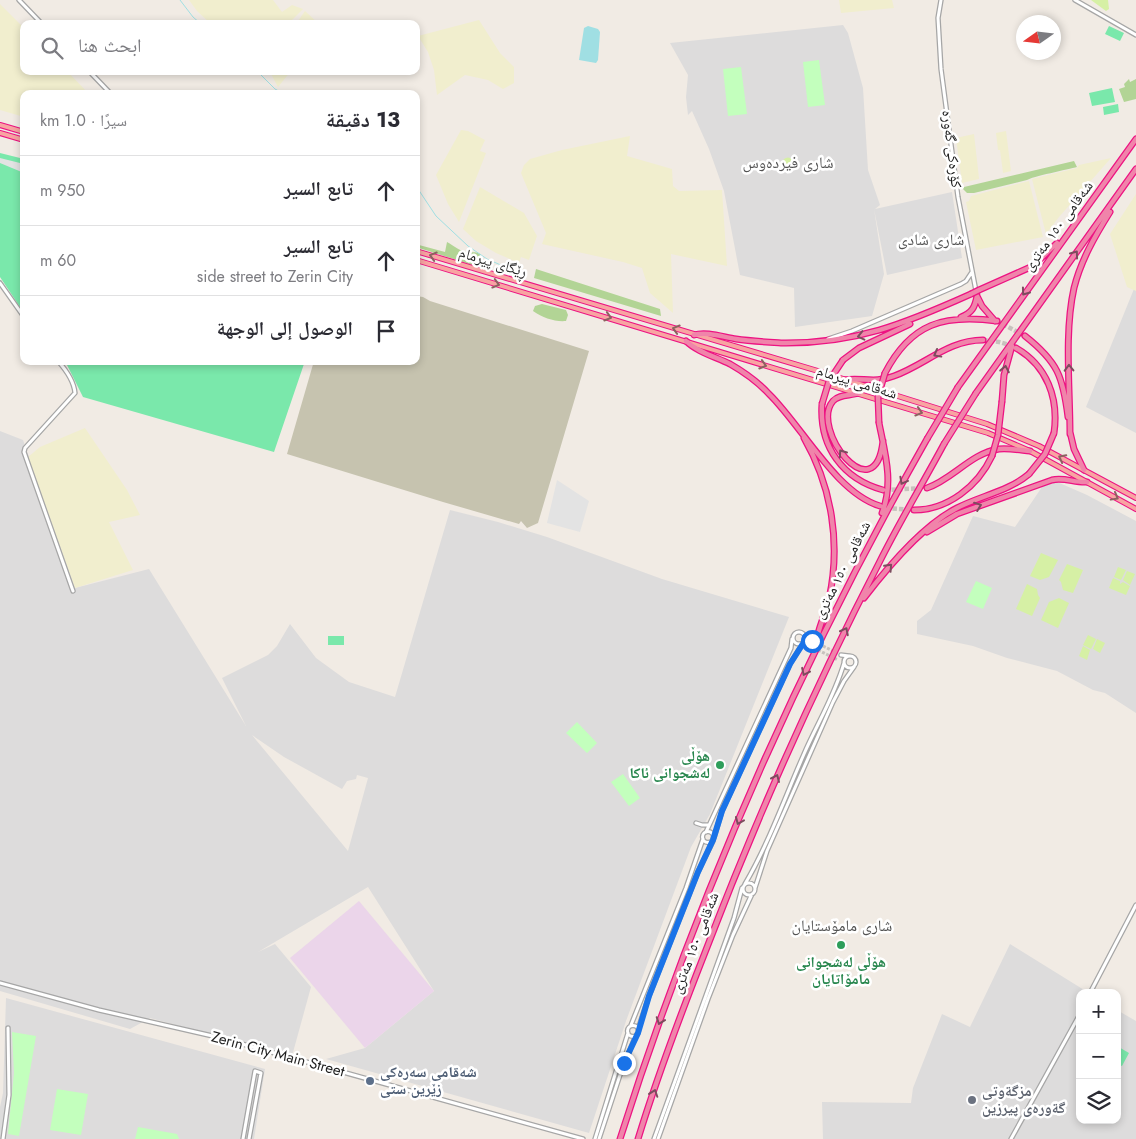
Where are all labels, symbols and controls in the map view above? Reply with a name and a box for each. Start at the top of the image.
north arrow [1016,15,1061,60]
search box [20,20,420,75]
text: ابحث هنا [78,32,142,59]
icon: search [38,34,66,62]
text: 13 دقيقة [326,105,400,135]
text: سيرًا · 1.0 km [40,109,127,132]
street label: کۆرەکی گەورە [936,109,968,189]
district label: شاری فیردەوس [742,151,834,174]
text: تابع السير [284,175,353,202]
street label: شەقامی ١٥٠ مەتری [1018,176,1098,276]
icon: ahead [372,177,400,205]
text: 950 m [40,179,85,202]
district label: شاری شادی [898,228,964,251]
text: تابع السير [284,233,353,260]
street label: ڕێگای پیرمام [456,241,530,284]
icon: ahead [372,247,400,275]
text: 60 m [40,249,76,272]
one-way arrow [1069,250,1078,260]
one-way arrow [430,251,438,261]
text: side street to Zerin City [197,265,353,288]
one-way arrow [492,278,500,288]
one-way arrow [1022,286,1031,296]
one-way arrow [603,312,612,322]
text: الوصول إلى الوجهة [217,315,353,342]
icon: arrive [372,317,400,345]
one-way arrow [673,325,681,335]
one-way arrow [857,330,865,340]
one-way arrow [933,348,942,358]
one-way arrow [759,359,767,369]
street label: شەقامی پیرمام [814,359,900,405]
one-way arrow [999,364,1010,373]
one-way arrow [1064,364,1075,372]
one-way arrow [914,406,922,416]
one-way arrow [839,450,848,459]
one-way arrow [1058,454,1067,464]
one-way arrow [899,476,909,485]
one-way arrow [1110,491,1119,501]
one-way arrow [973,502,982,512]
street label: شەقامی ١٥٠ مەتری [808,517,876,623]
one-way arrow [883,564,892,573]
one-way arrow [839,627,849,636]
route start [801,630,824,653]
one-way arrow [800,667,811,676]
place label: هۆڵی لەشجوانی ئاکا [629,745,710,784]
marker: هۆڵی لەشجوانی ئاکا [714,759,726,771]
one-way arrow [770,774,781,783]
one-way arrow [734,816,745,825]
street label: شەقامی ١٥٠ مەتری [666,889,725,997]
district label: شاری مامۆستایان [792,914,892,937]
marker: هۆڵی لەشجوانی مامۆاتایان [835,939,847,951]
place label: هۆڵی لەشجوانی مامۆاتایان [796,951,886,990]
map controls [1076,989,1121,1124]
button: + [1076,989,1121,1034]
one-way arrow [656,1016,666,1025]
street label: Zerin City Main Street [209,1026,347,1082]
button: − [1076,1034,1121,1079]
route end [613,1052,636,1075]
place label: شەقامی سەرەکی زێرین ستی [380,1061,477,1100]
marker: شەقامی سەرەکی زێرین ستی [364,1075,376,1087]
button: layers [1076,1079,1121,1124]
place label: مزگةوتی گةورەی پیرزین [982,1080,1066,1119]
one-way arrow [648,1089,658,1097]
marker: مزگةوتی گةورەی پیرزین [966,1094,978,1106]

